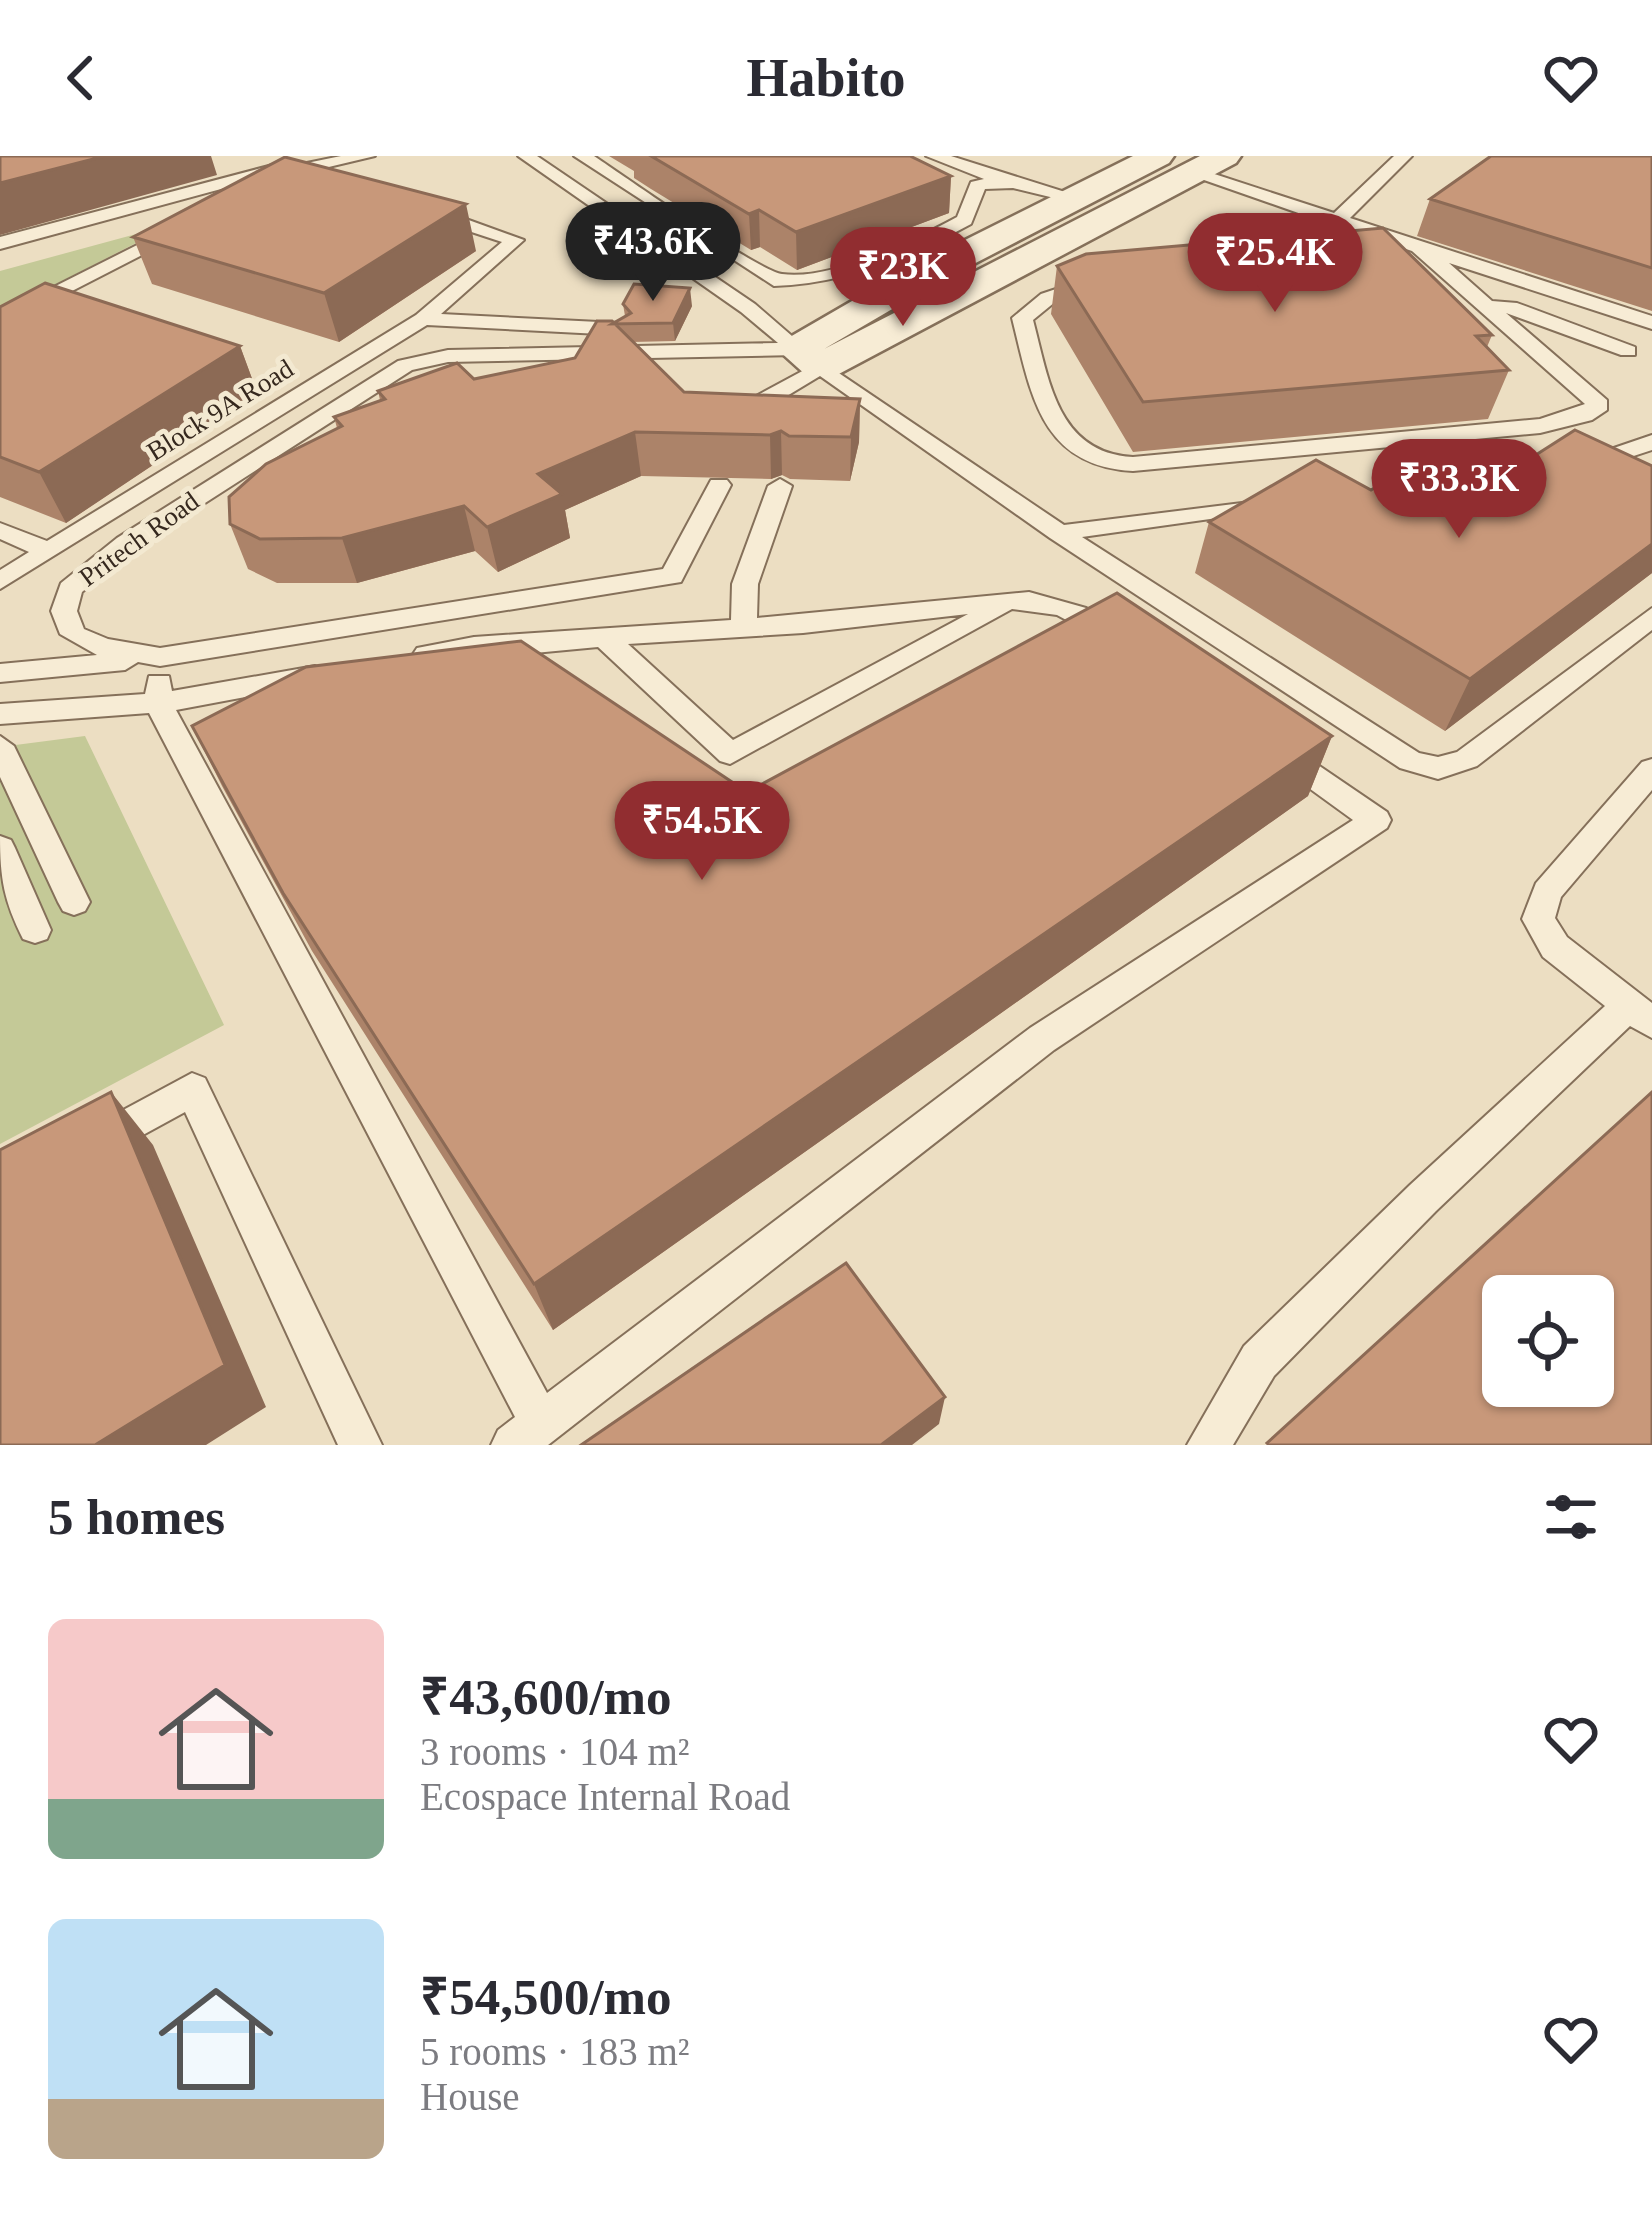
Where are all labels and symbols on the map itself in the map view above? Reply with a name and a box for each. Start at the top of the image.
pin: ₹43.6K [555,202,751,304]
pin: ₹25.4K [1177,213,1373,315]
pin: ₹23K [832,227,974,329]
street label: Block 9A Road [141,353,299,467]
pin: ₹33.3K [1361,439,1557,541]
street label: Pritech Road [73,485,205,592]
pin: ₹54.5K [604,781,800,883]

